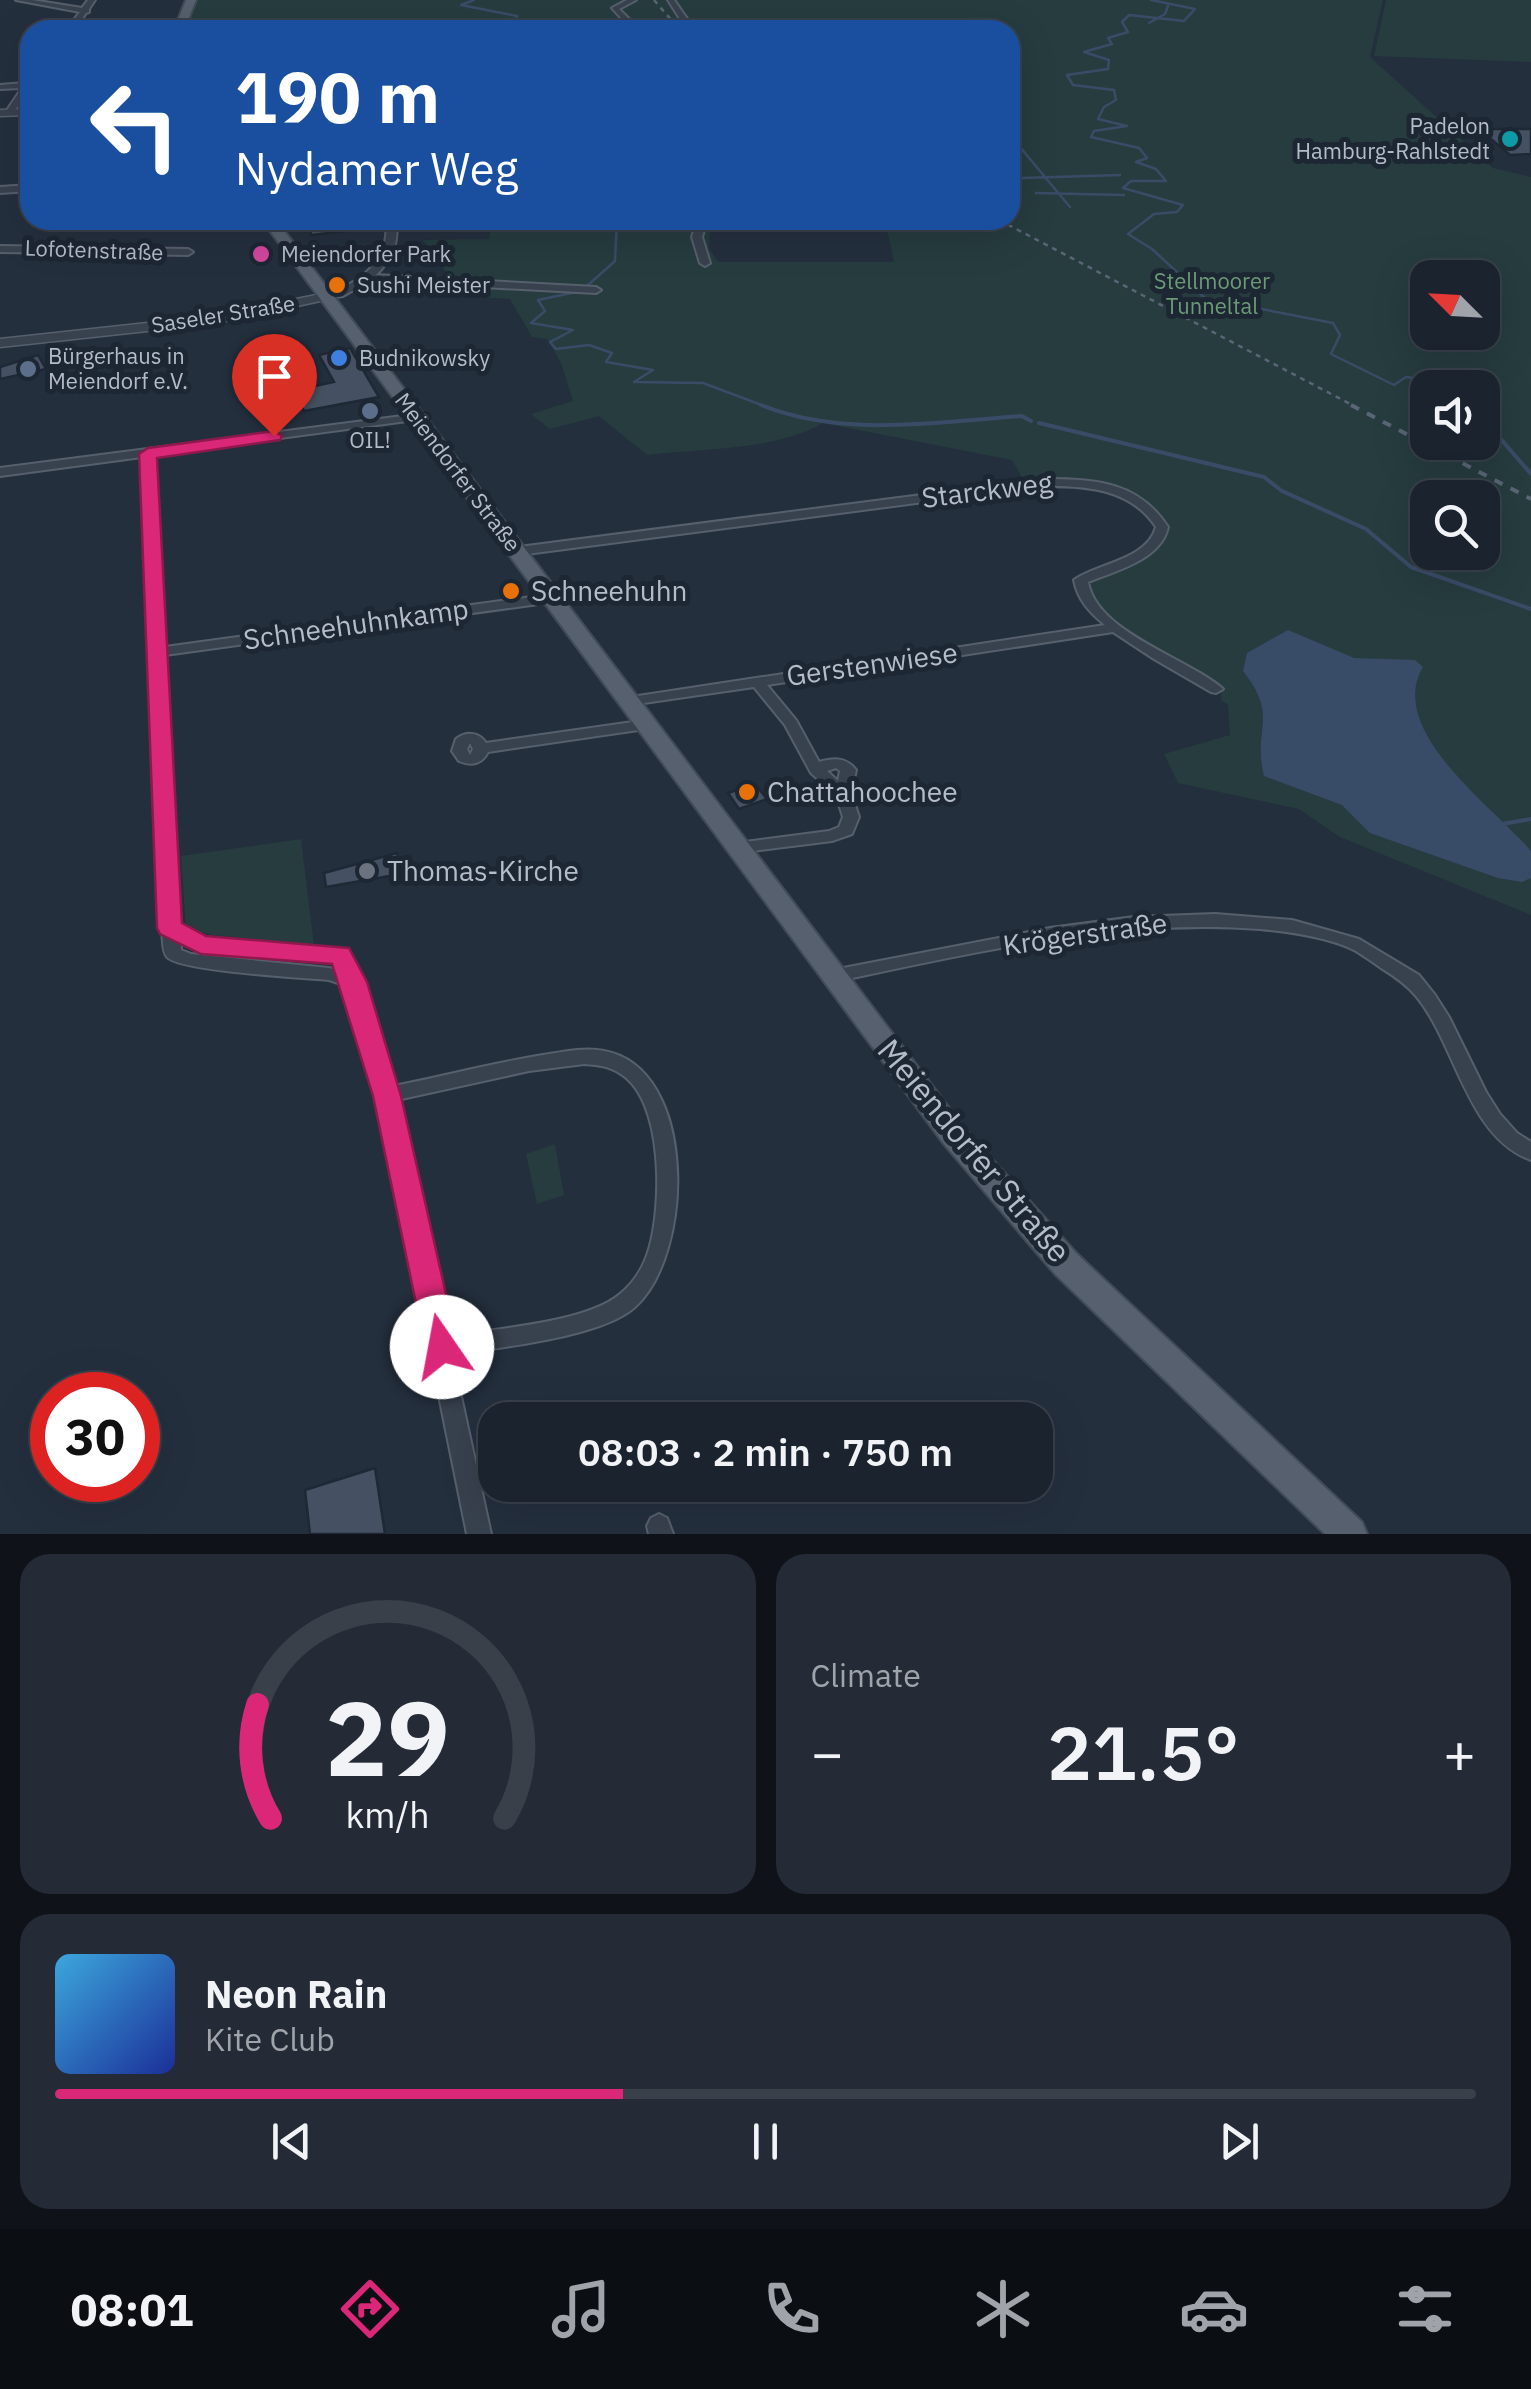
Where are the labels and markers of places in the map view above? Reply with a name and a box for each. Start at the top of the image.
place label: Padelon Hamburg-Rahlstedt [1295,111,1490,165]
marker: Padelon Hamburg-Rahlstedt [1499,128,1521,150]
place label: Meiendorfer Park [281,239,452,268]
marker: Meiendorfer Park [250,243,272,265]
place label: Sushi Meister [357,270,490,299]
marker: Sushi Meister [326,274,348,296]
pin [232,334,317,437]
place label: Bürgerhaus in Meiendorf e.V. [48,341,188,395]
place label: Budnikowsky [359,343,490,372]
marker: Budnikowsky [328,347,350,369]
marker: Bürgerhaus in Meiendorf e.V. [17,358,39,380]
marker: OIL! [359,400,381,422]
place label: OIL! [349,425,391,454]
place label: Schneehuhn [531,572,688,609]
marker: Schneehuhn [500,580,522,602]
place label: Chattahoochee [767,773,958,810]
marker: Chattahoochee [736,781,758,803]
place label: Thomas-Kirche [387,852,579,889]
marker: Thomas-Kirche [356,860,378,882]

